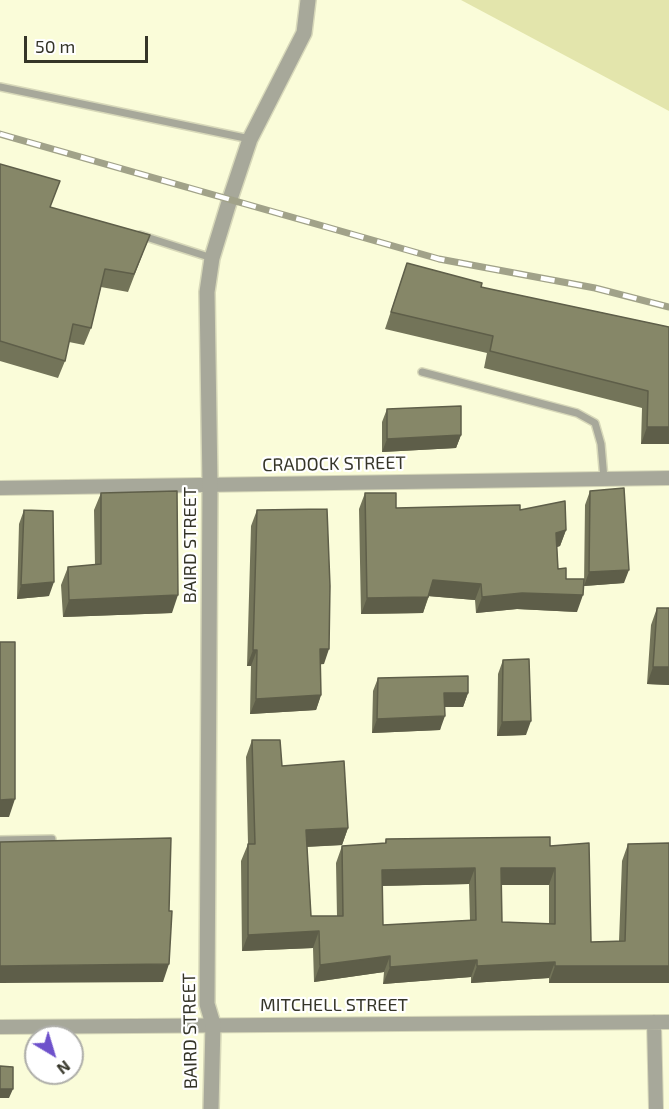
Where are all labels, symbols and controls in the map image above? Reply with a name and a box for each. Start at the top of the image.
scale bar [27,24,152,62]
text: 50 m [35,35,75,57]
street label: CRADOCK STREET [262,452,406,476]
street label: BAIRD STREET [179,487,201,603]
street label: BAIRD STREET [178,973,202,1089]
street label: MITCHELL STREET [260,994,408,1016]
north arrow [24,1025,84,1085]
text: N [54,1057,75,1079]

